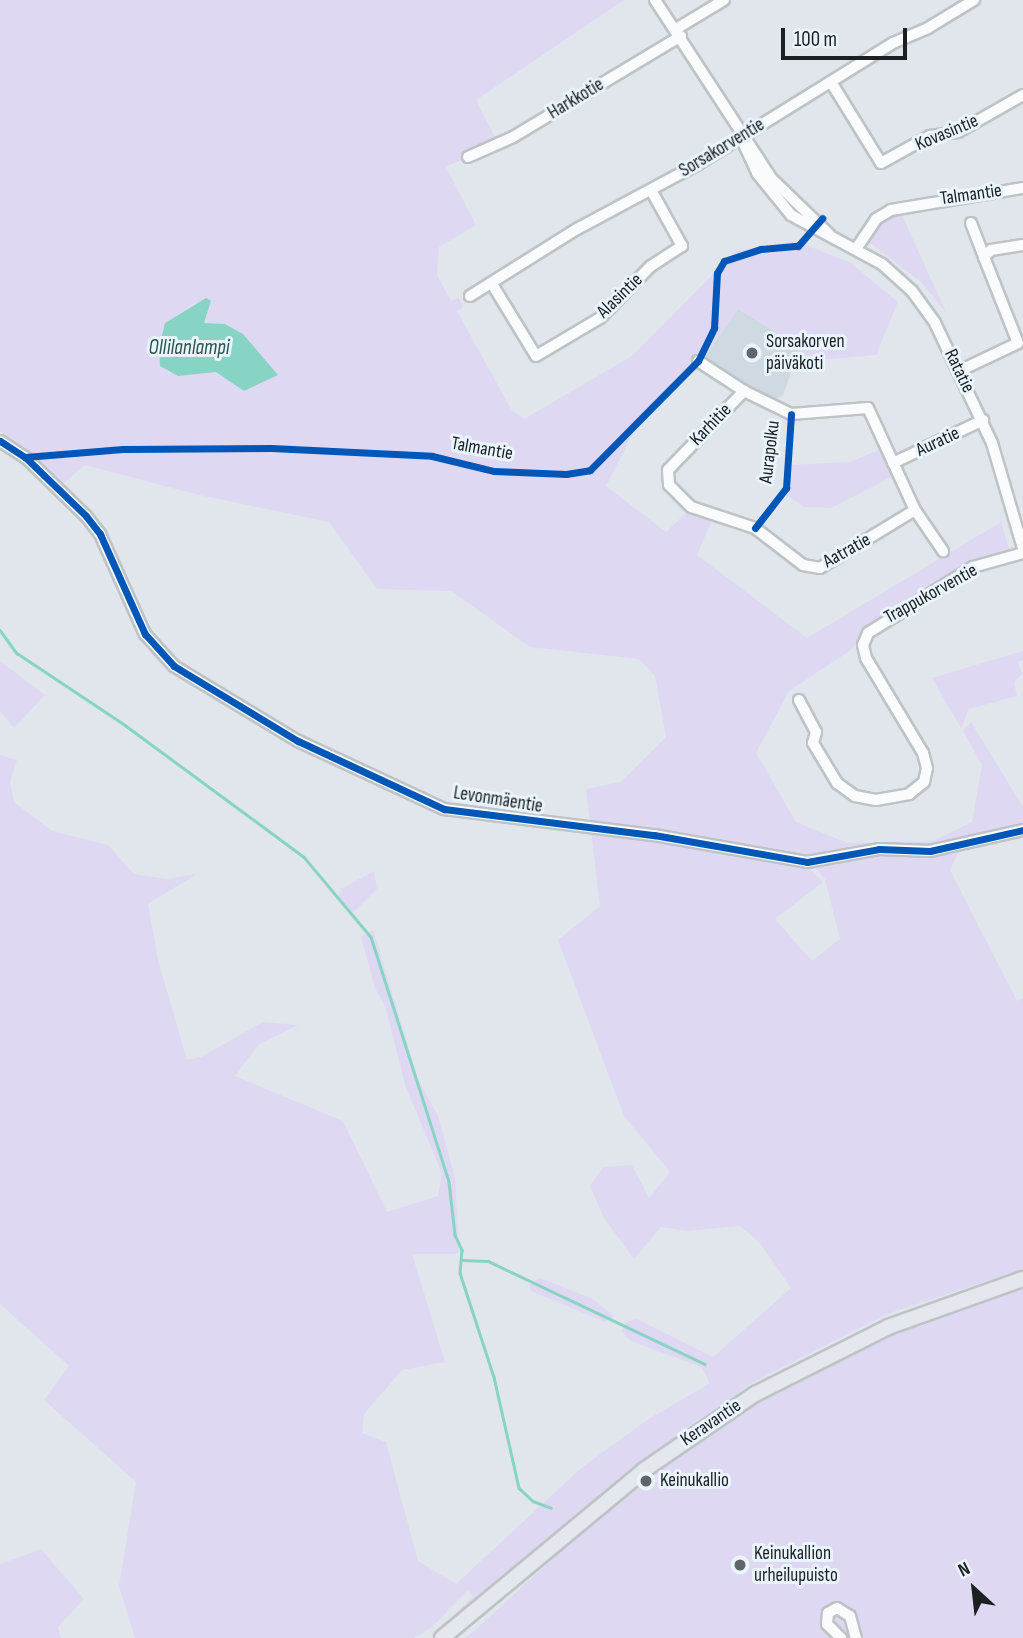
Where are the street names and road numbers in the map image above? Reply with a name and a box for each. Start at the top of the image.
street label: Harkkotie [544,73,608,125]
street label: Kovasintie [912,110,982,156]
street label: Sorsakorventie [675,114,769,182]
street label: Talmantie [939,179,1003,211]
street label: Alasintie [592,269,648,323]
street label: Ratatie [939,345,979,397]
street label: Karhitie [685,399,737,451]
street label: Aurapolku [755,419,785,485]
street label: Auratie [913,422,963,462]
street label: Talmantie [449,432,515,466]
street label: Aatratie [819,529,875,573]
street label: Trappukorventie [880,559,982,629]
street label: Levonmäentie [452,782,544,818]
street label: Keravantie [677,1395,745,1451]

